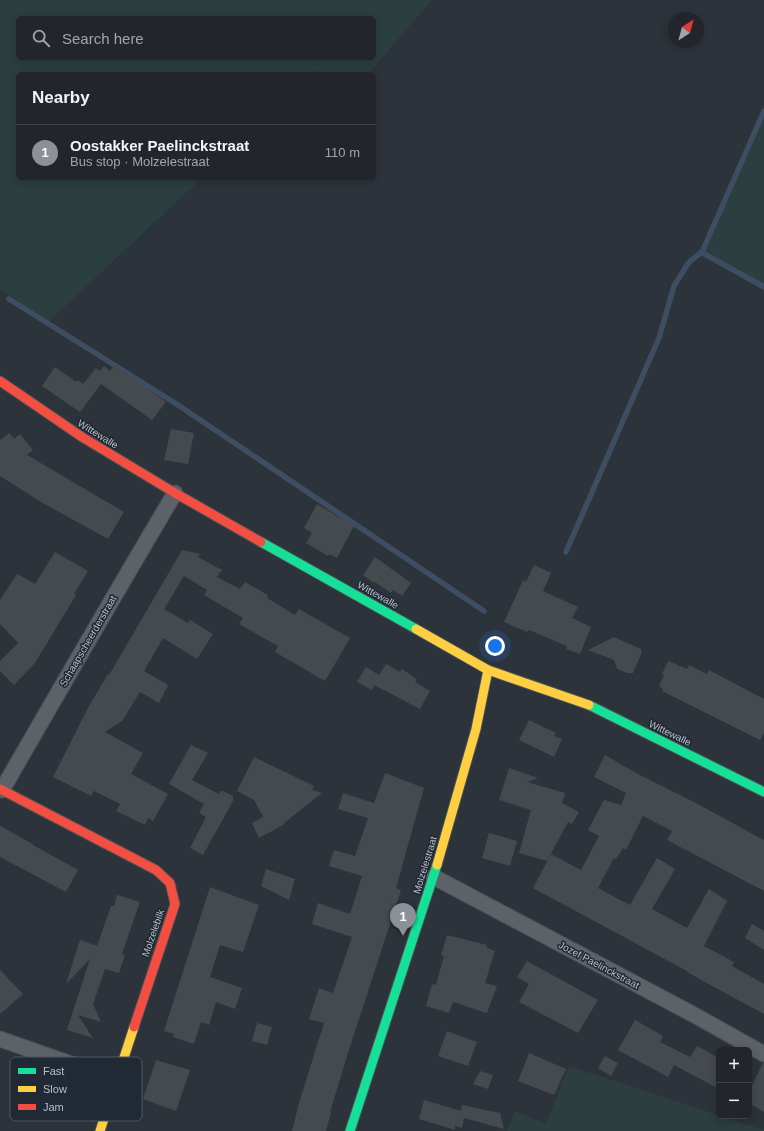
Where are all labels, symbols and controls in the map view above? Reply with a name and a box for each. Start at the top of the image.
north arrow [668,12,704,48]
search box [16,16,376,60]
icon: search [30,27,52,49]
text: Search here [62,30,144,47]
text: Nearby [32,88,90,107]
text: Oostakker Paelinckstraat [70,137,249,154]
text: 1 [41,145,49,160]
text: 110 m [325,145,360,160]
text: Bus stop · Molzelestraat [70,154,209,169]
street label: Wittewalle [76,417,121,451]
street label: Wittewalle [355,579,401,611]
street label: Schaapscheerderstraat [57,593,119,689]
your location [485,636,505,656]
street label: Wittewalle [647,718,693,748]
street label: Molzelestraat [411,835,439,895]
pin: 1 [390,903,416,936]
street label: Molzelebilk [140,907,167,958]
street label: Jozef Paelinckstraat [557,939,641,991]
map controls [716,1047,752,1119]
button: + [716,1047,752,1083]
legend [10,1057,142,1121]
text: Fast [43,1065,64,1077]
text: Slow [43,1083,67,1095]
button: − [716,1083,752,1119]
text: Jam [43,1101,64,1113]

